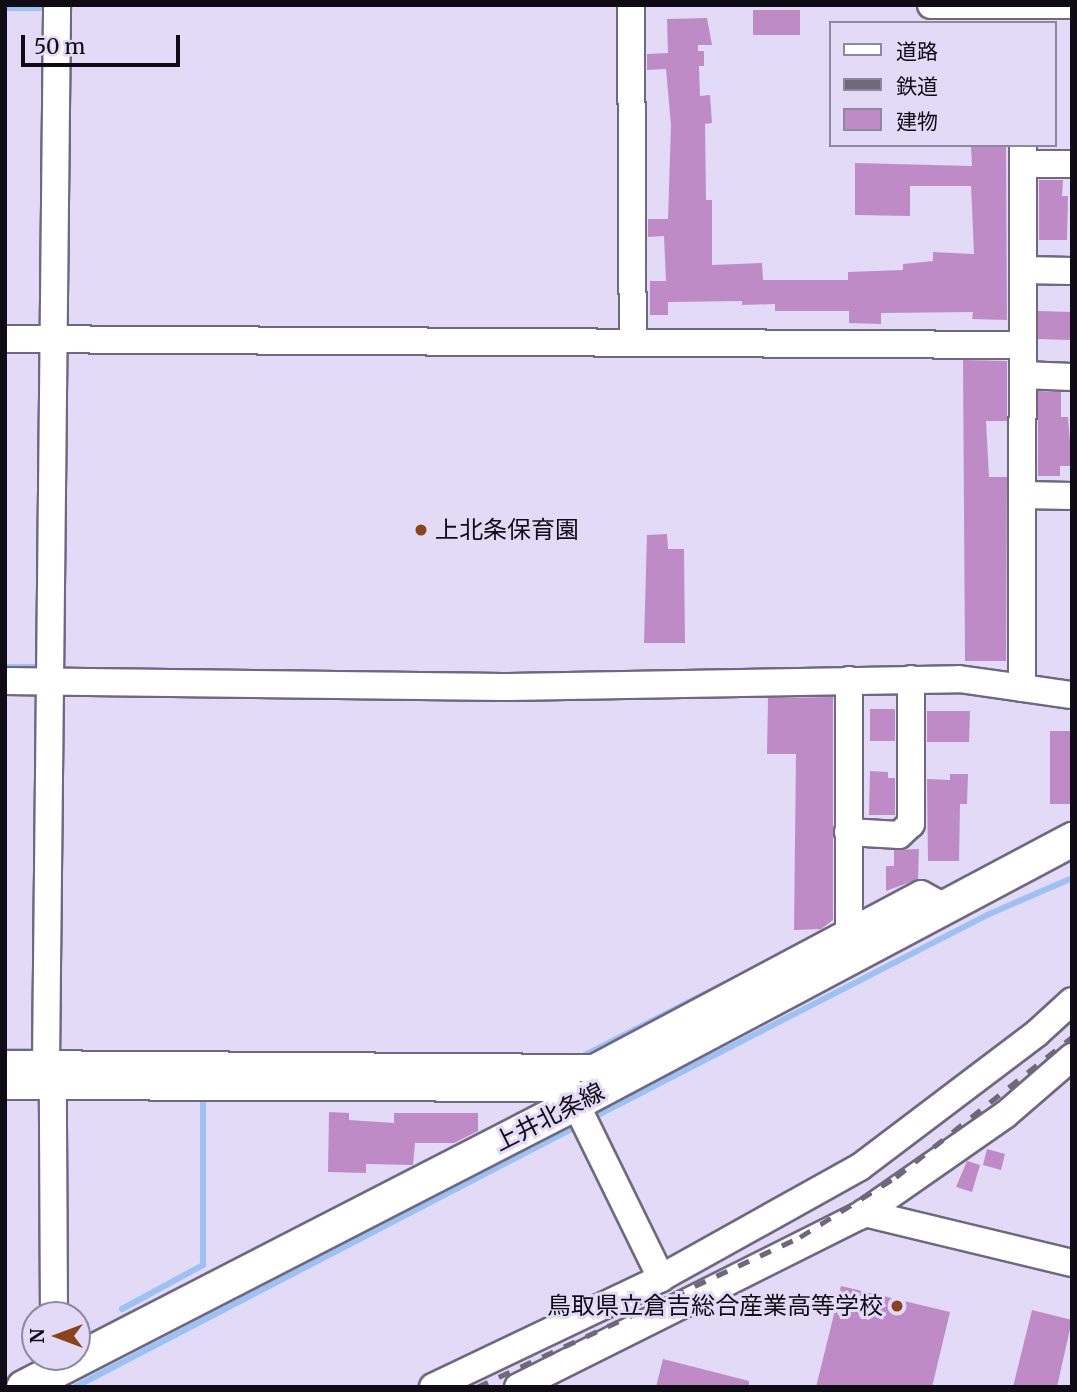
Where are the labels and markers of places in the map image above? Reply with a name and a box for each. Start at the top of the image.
place label: 上北条保育園 [435,516,579,544]
marker: 上北条保育園 [413,522,429,538]
place label: 鳥取県立倉吉総合産業高等学校 [547,1292,883,1320]
marker: 鳥取県立倉吉総合産業高等学校 [889,1298,905,1314]

